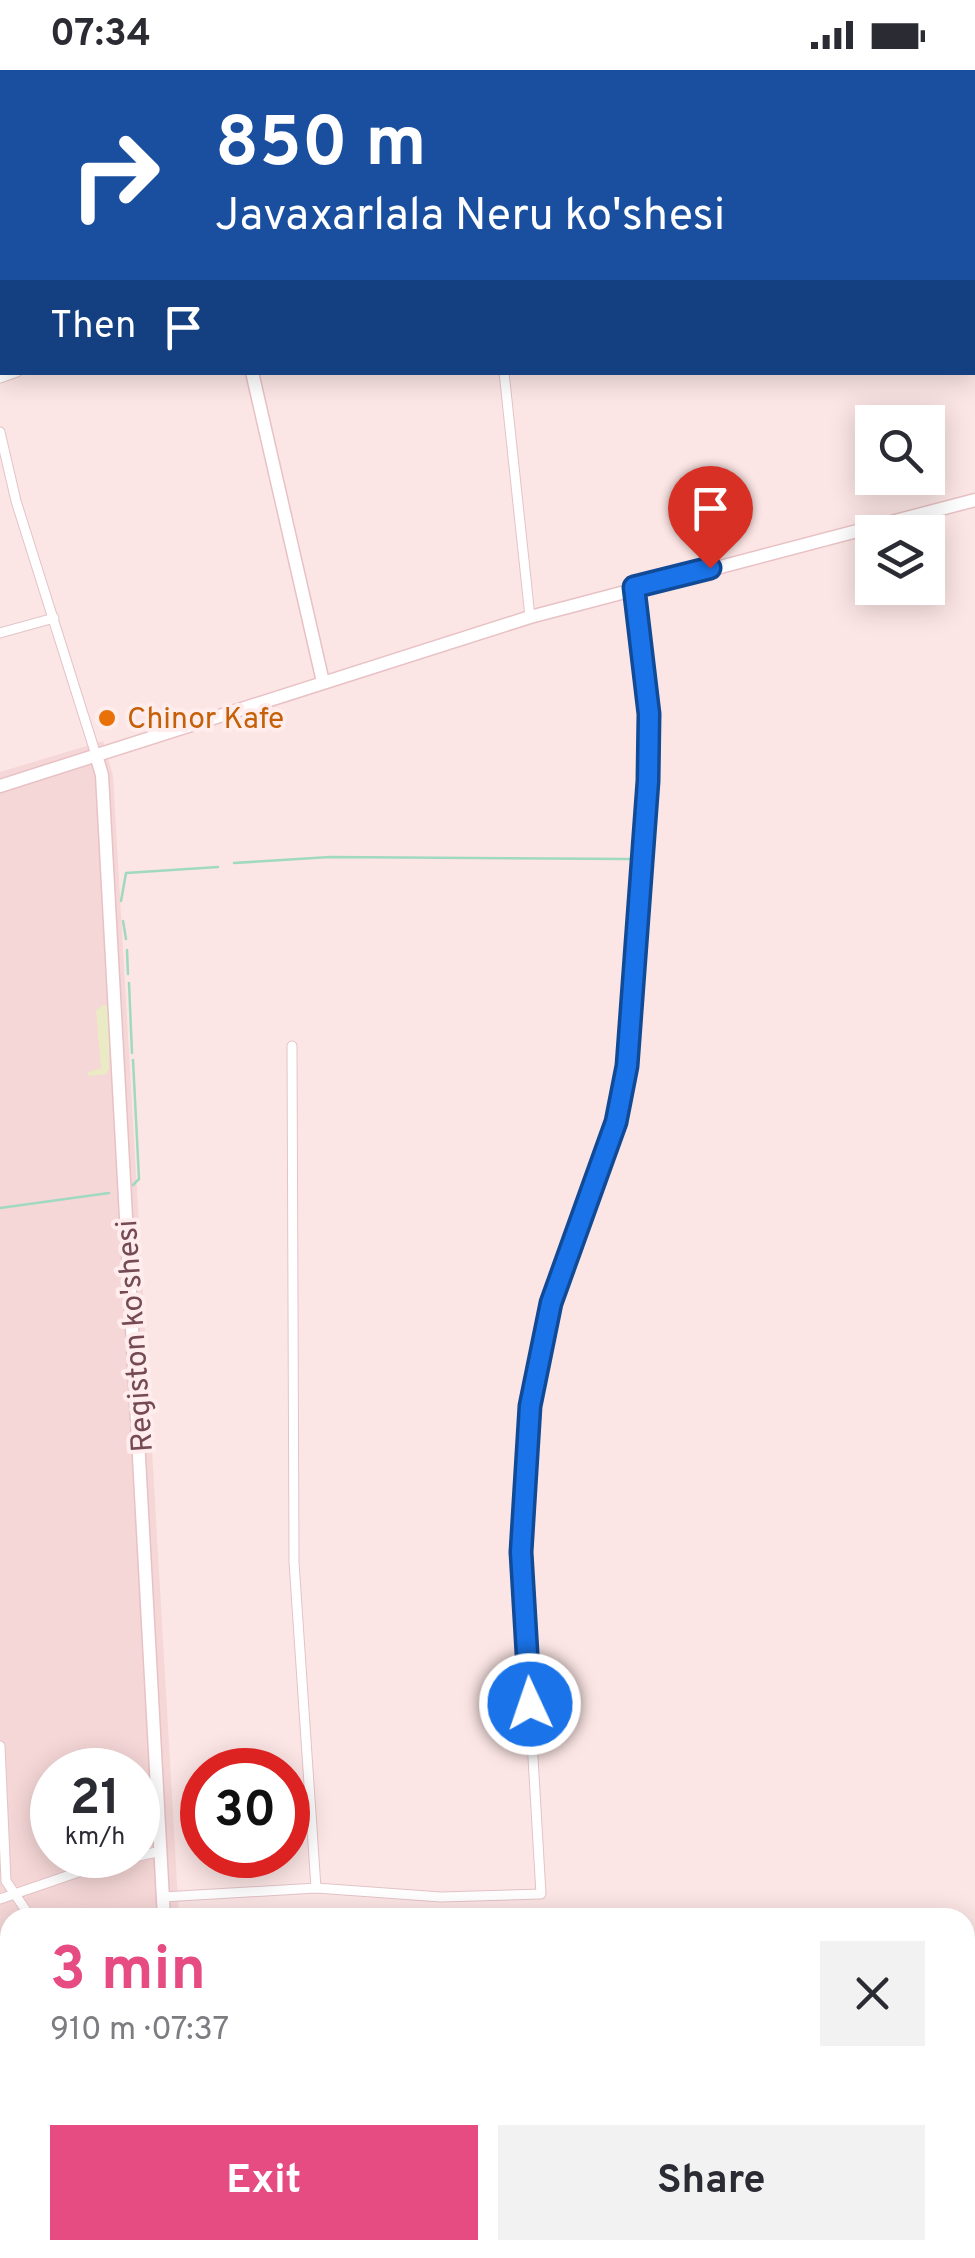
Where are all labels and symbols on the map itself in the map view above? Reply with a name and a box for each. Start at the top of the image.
pin [668,466,753,569]
place label: Chinor Kafe [127,702,284,739]
marker: Chinor Kafe [96,707,118,729]
street label: Registon ko'shesi [110,1218,163,1453]
position arrow [478,1652,582,1756]
speed limit sign: 30 [180,1748,310,1878]

